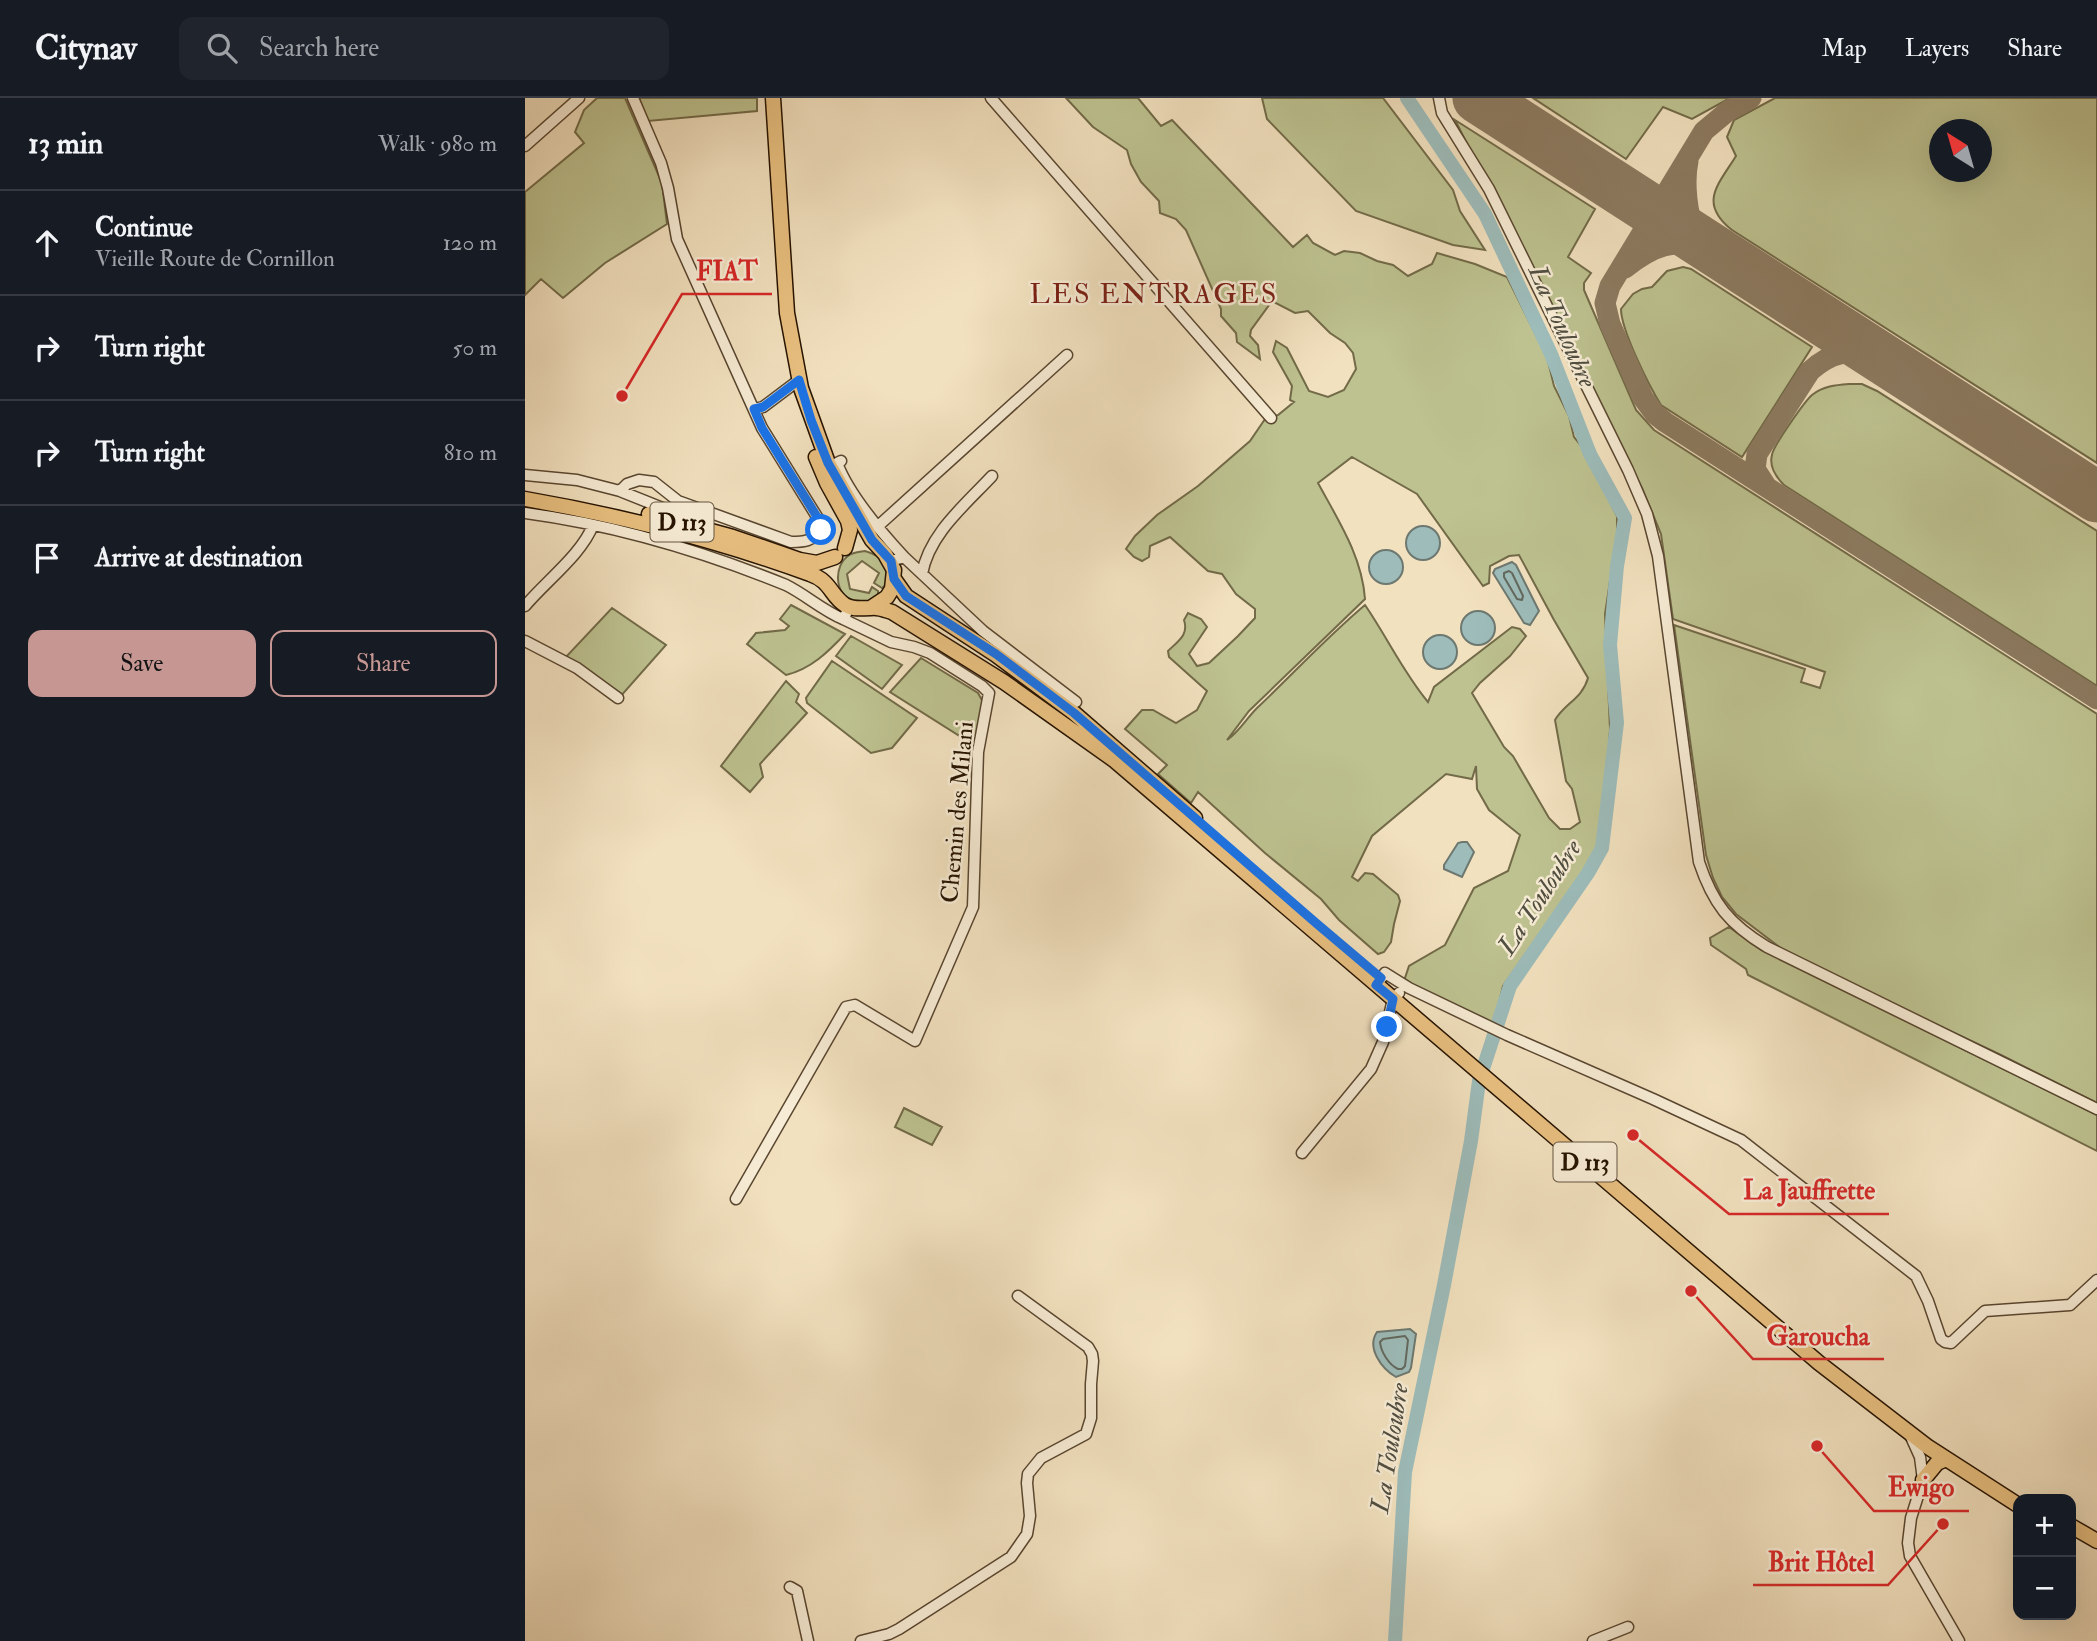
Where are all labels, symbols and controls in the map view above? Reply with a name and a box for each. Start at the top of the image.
search box [179,17,669,80]
text: Citynav [35,28,137,69]
icon: search [203,29,241,67]
text: Search here [259,32,379,64]
text: Map [1822,33,1867,64]
text: Layers [1905,33,1969,64]
text: Share [2007,33,2062,64]
north arrow [1929,119,1992,182]
text: 13 min [28,125,103,162]
text: Walk · 980 m [378,129,497,158]
text: Continue [95,212,193,244]
icon: ahead [28,224,66,262]
text: 120 m [443,228,497,257]
text: Vieille Route de Cornillon [95,244,335,273]
callout: FIAT [682,247,772,294]
text: FIAT [696,256,759,288]
water label: La Touloubre [1520,259,1603,393]
district label: LES ENTRAGES [1030,277,1278,312]
icon: right [28,329,66,367]
text: Turn right [95,332,205,364]
text: 50 m [453,333,497,362]
icon: right [28,434,66,472]
text: Turn right [95,437,205,469]
text: 810 m [444,438,497,467]
road number: D 113 [650,502,713,542]
route start [805,514,836,545]
icon: arrive [28,539,66,577]
text: Arrive at destination [95,542,303,574]
button: Save [28,630,256,697]
button: Share [270,630,497,697]
street label: Chemin des Milani [934,720,981,904]
water label: La Touloubre [1490,834,1589,962]
route end [1371,1011,1402,1042]
road number: D 113 [1553,1142,1617,1182]
callout: La Jauffrette [1729,1167,1889,1214]
text: La Jauffrette [1743,1175,1875,1207]
callout: Garoucha [1753,1312,1884,1359]
text: Garoucha [1767,1321,1871,1353]
water label: La Touloubre [1364,1381,1416,1516]
callout: Ewigo [1874,1464,1969,1511]
text: Ewigo [1888,1472,1955,1505]
map controls [2013,1494,2076,1620]
button: + [2013,1494,2076,1557]
callout: Brit Hôtel [1753,1538,1888,1585]
text: Brit Hôtel [1768,1547,1875,1579]
button: − [2013,1557,2076,1620]

